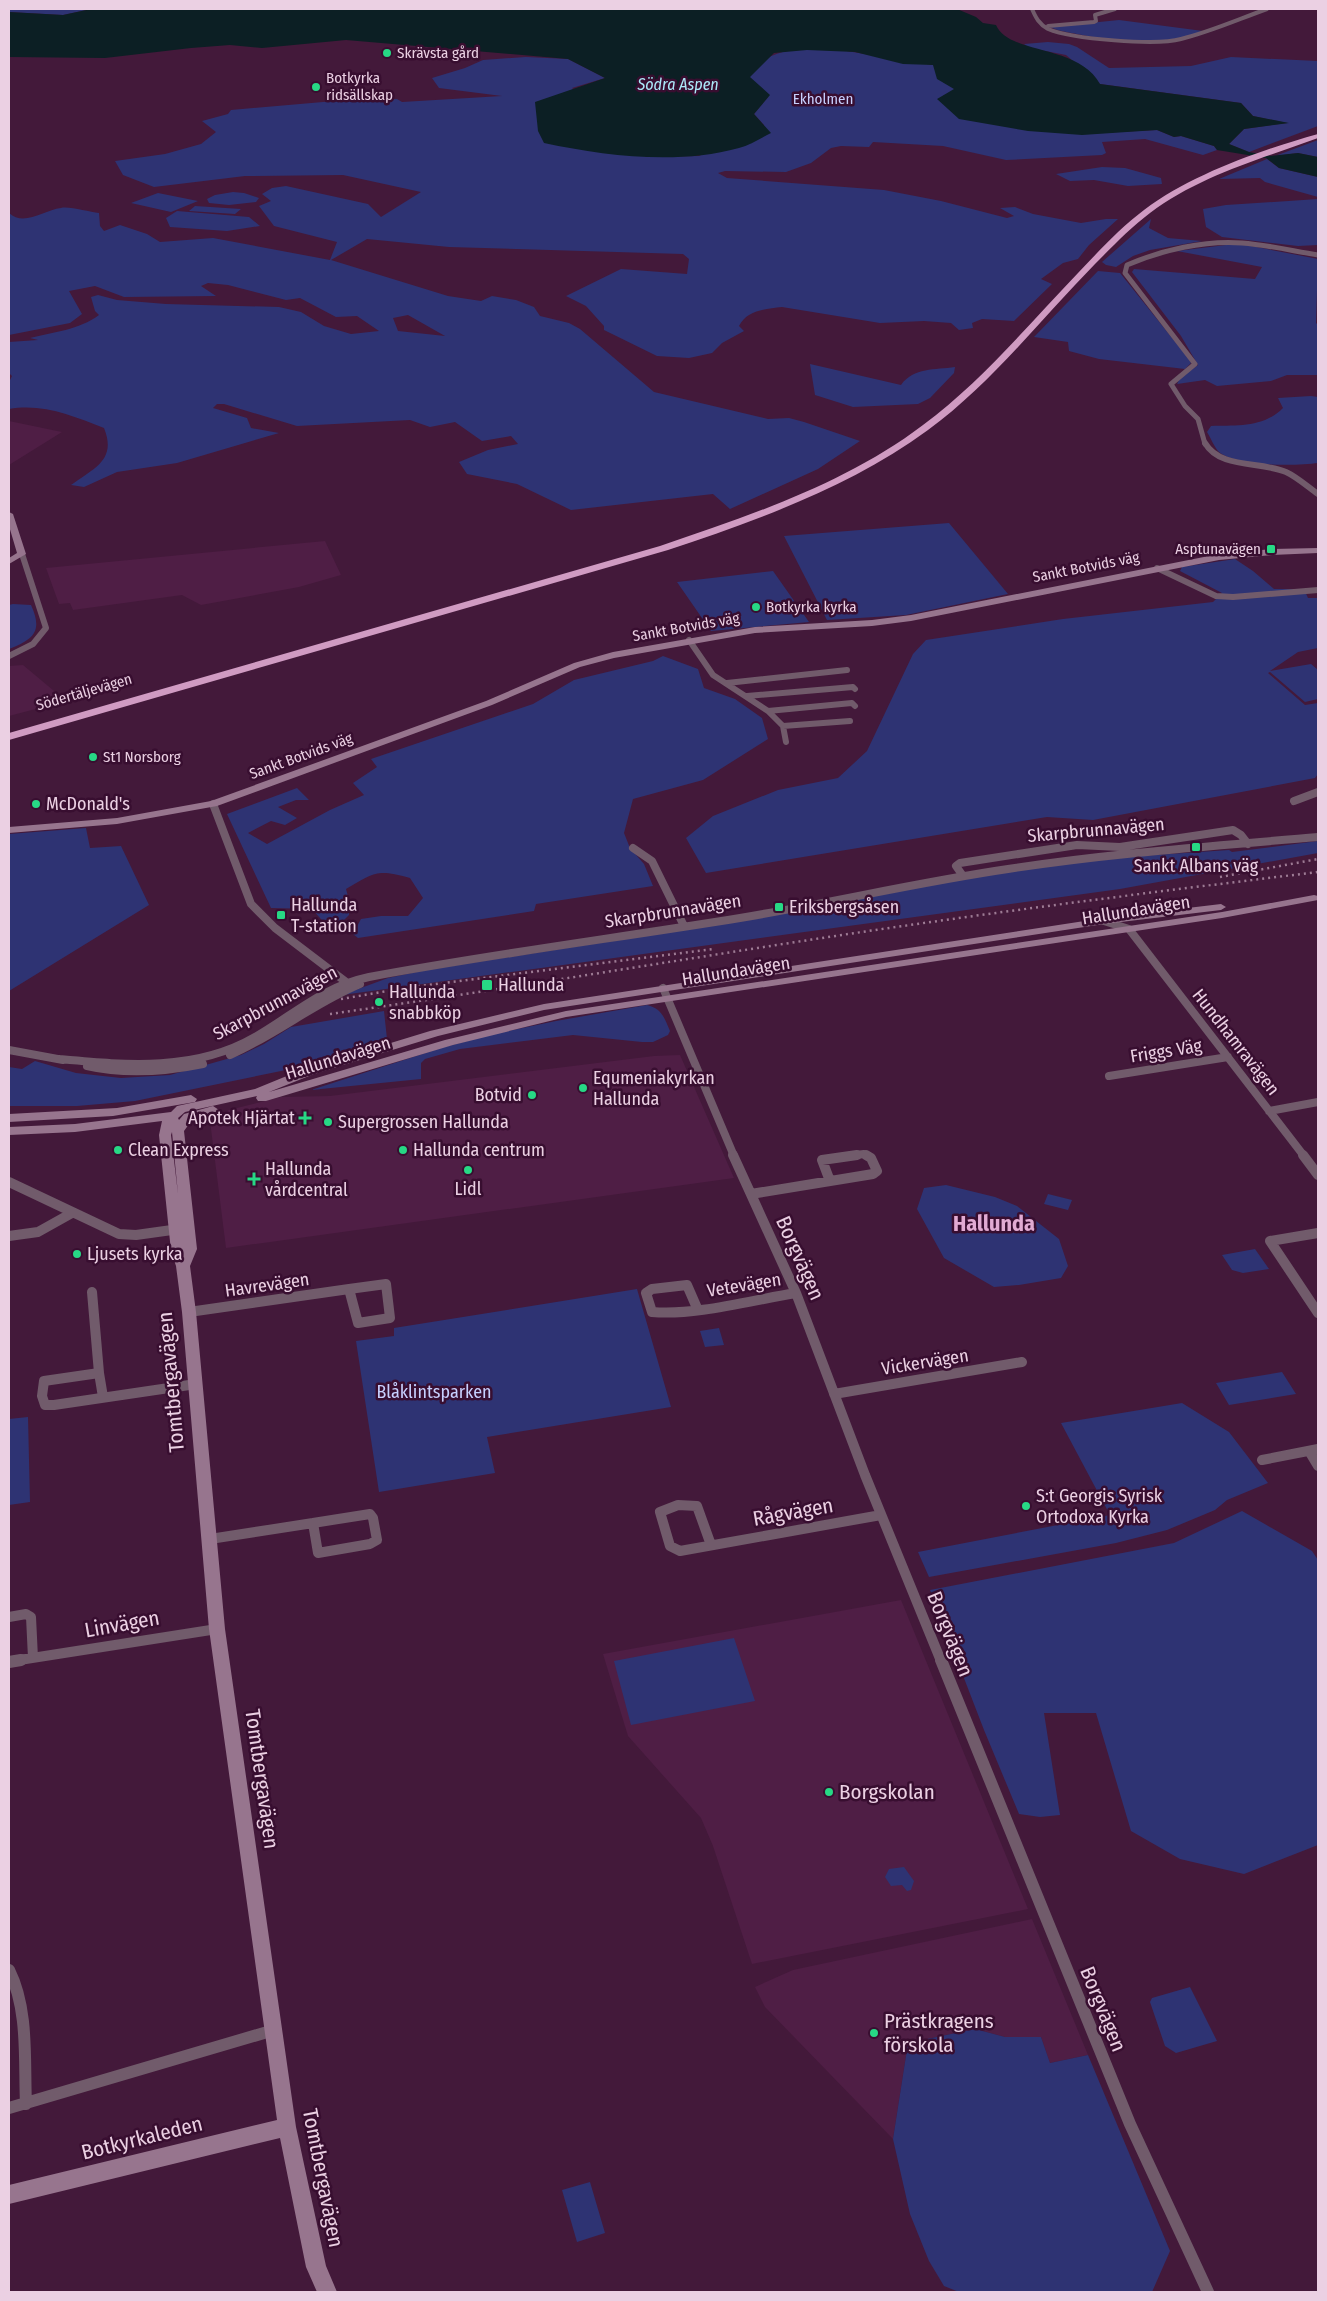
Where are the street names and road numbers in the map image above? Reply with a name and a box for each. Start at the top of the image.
street label: Sankt Botvids väg [1031,548,1141,586]
street label: Sankt Botvids väg [631,609,741,645]
street label: Södertäljevägen [34,670,134,714]
street label: Sankt Botvids väg [247,729,355,783]
street label: Skarpbrunnavägen [1027,813,1165,847]
street label: Skarpbrunnavägen [603,889,743,933]
street label: Hallundavägen [1080,891,1192,929]
street label: Hallundavägen [680,952,792,990]
street label: Skarpbrunnavägen [209,961,341,1045]
street label: Hundhamravägen [1188,984,1284,1100]
street label: Hallundavägen [283,1032,393,1084]
street label: Friggs Väg [1129,1034,1204,1068]
street label: Borgvägen [770,1212,830,1304]
street label: Havrevägen [223,1268,311,1302]
street label: Vetevägen [705,1268,783,1302]
street label: Tomtbergavägen [152,1311,190,1453]
street label: Vickervägen [880,1344,970,1380]
street label: Rågvägen [751,1492,835,1532]
street label: Borgvägen [921,1588,979,1680]
street label: Linvägen [83,1605,161,1643]
street label: Tomtbergavägen [239,1707,285,1851]
street label: Borgvägen [1074,1963,1132,2055]
street label: Tomtbergavägen [297,2106,349,2250]
street label: Botkyrkaleden [79,2110,205,2166]

